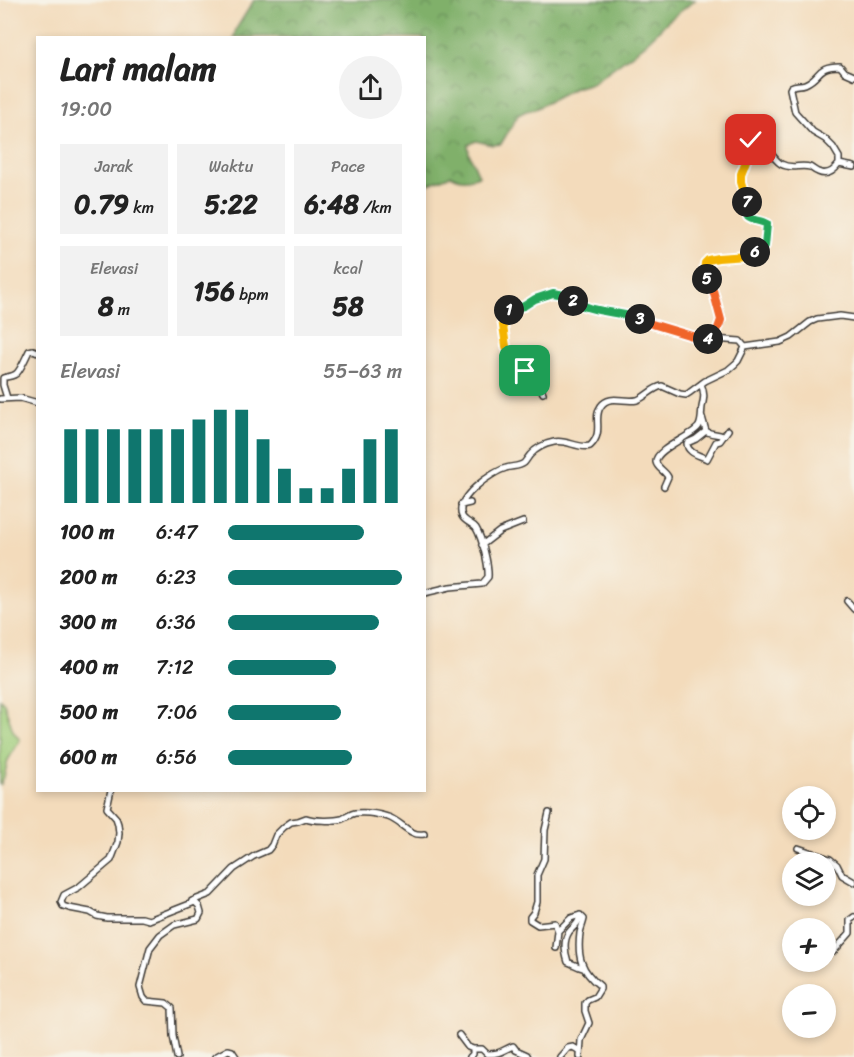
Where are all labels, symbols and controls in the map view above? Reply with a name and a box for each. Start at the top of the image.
text: Lari malam [60,40,216,98]
button: share [339,56,402,119]
text: 19:00 [60,92,112,127]
pin [725,114,776,165]
icon: check [734,123,767,156]
text: Jarak [95,152,133,181]
text: Waktu [209,152,253,181]
text: Pace [331,152,365,181]
text: 0.79 [74,181,129,227]
text: 5:22 [204,181,258,227]
text: 6:48 [304,181,359,227]
pin: 7 [732,187,762,217]
text: 7 [742,187,752,216]
text: km [129,193,154,222]
text: /km [359,193,392,222]
pin: 6 [740,237,770,267]
text: 6 [750,237,760,266]
text: Elevasi [90,254,138,283]
text: kcal [333,254,363,283]
pin: 5 [692,264,722,294]
text: 5 [702,264,712,293]
text: 156 [193,268,235,314]
text: bpm [235,280,269,309]
text: 8 [98,283,114,329]
text: 58 [332,283,364,329]
pin: 2 [558,286,588,316]
text: 2 [568,286,578,315]
text: m [114,295,130,324]
pin: 1 [494,295,524,325]
text: 1 [506,295,512,324]
pin: 3 [625,304,655,334]
text: 3 [636,304,644,333]
pin: 4 [693,324,723,354]
text: 4 [703,324,713,353]
pin [499,345,550,396]
text: Elevasi [60,354,120,389]
text: 55–63 m [323,354,402,389]
icon: arrive [508,354,541,387]
text: 100 m [60,515,114,550]
text: 6:47 [156,515,197,550]
text: 200 m [60,560,117,595]
text: 6:23 [156,560,196,595]
text: 300 m [60,605,117,640]
text: 6:36 [156,605,196,640]
text: 400 m [60,650,118,685]
text: 7:12 [156,650,194,685]
text: 500 m [60,695,118,730]
text: 7:06 [156,695,197,730]
text: 600 m [60,740,117,775]
text: 6:56 [156,740,197,775]
map controls [782,786,836,1038]
button: locate [782,786,836,840]
button: layers [782,852,836,906]
button: + [782,918,836,972]
button: − [782,984,836,1038]

